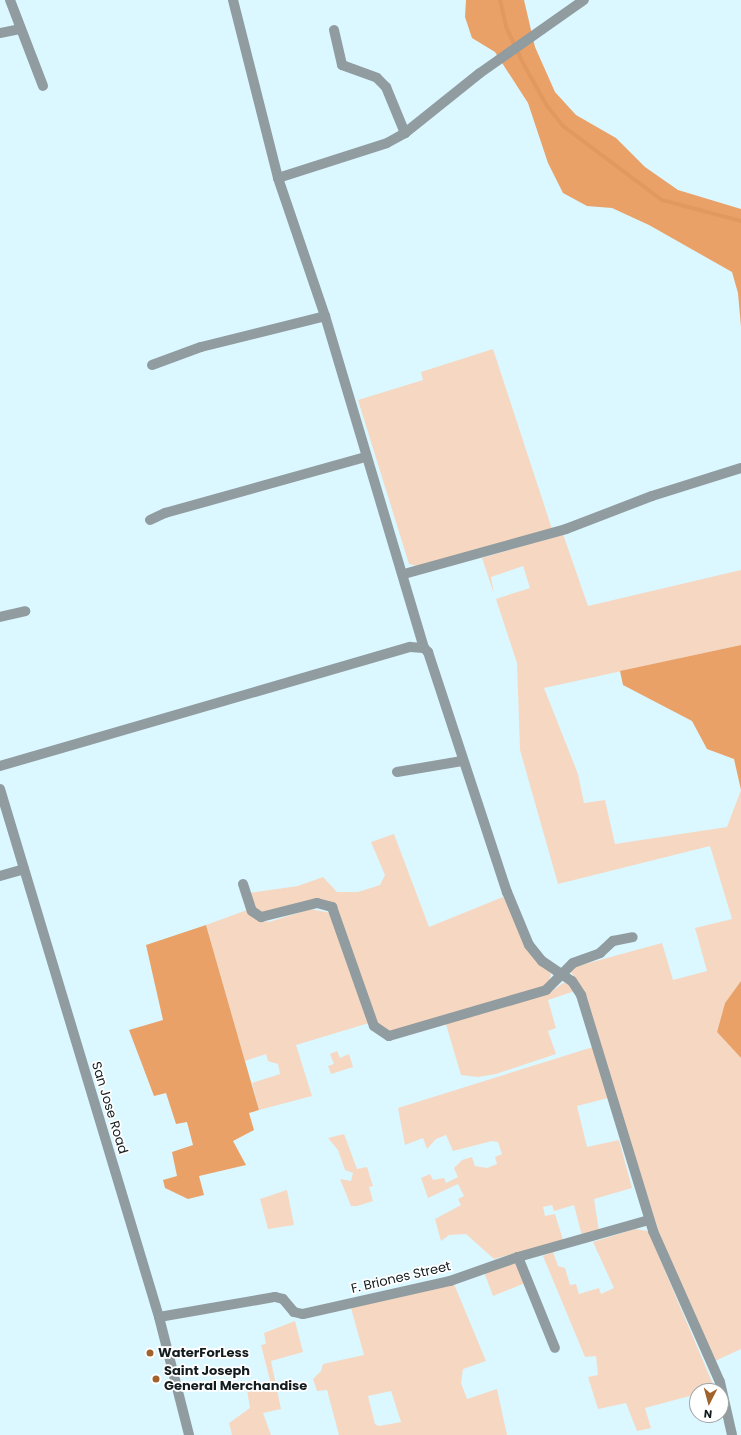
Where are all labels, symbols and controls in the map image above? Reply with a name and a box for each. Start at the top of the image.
street label: San Jose Road [88,1060,130,1156]
street label: F. Briones Street [350,1259,452,1297]
place label: WaterForLess [158,1345,249,1361]
marker: WaterForLess [145,1348,155,1358]
place label: Saint Joseph General Merchandise [164,1364,307,1395]
marker: Saint Joseph General Merchandise [151,1374,161,1384]
north arrow [689,1383,729,1423]
text: N [703,1406,713,1422]

